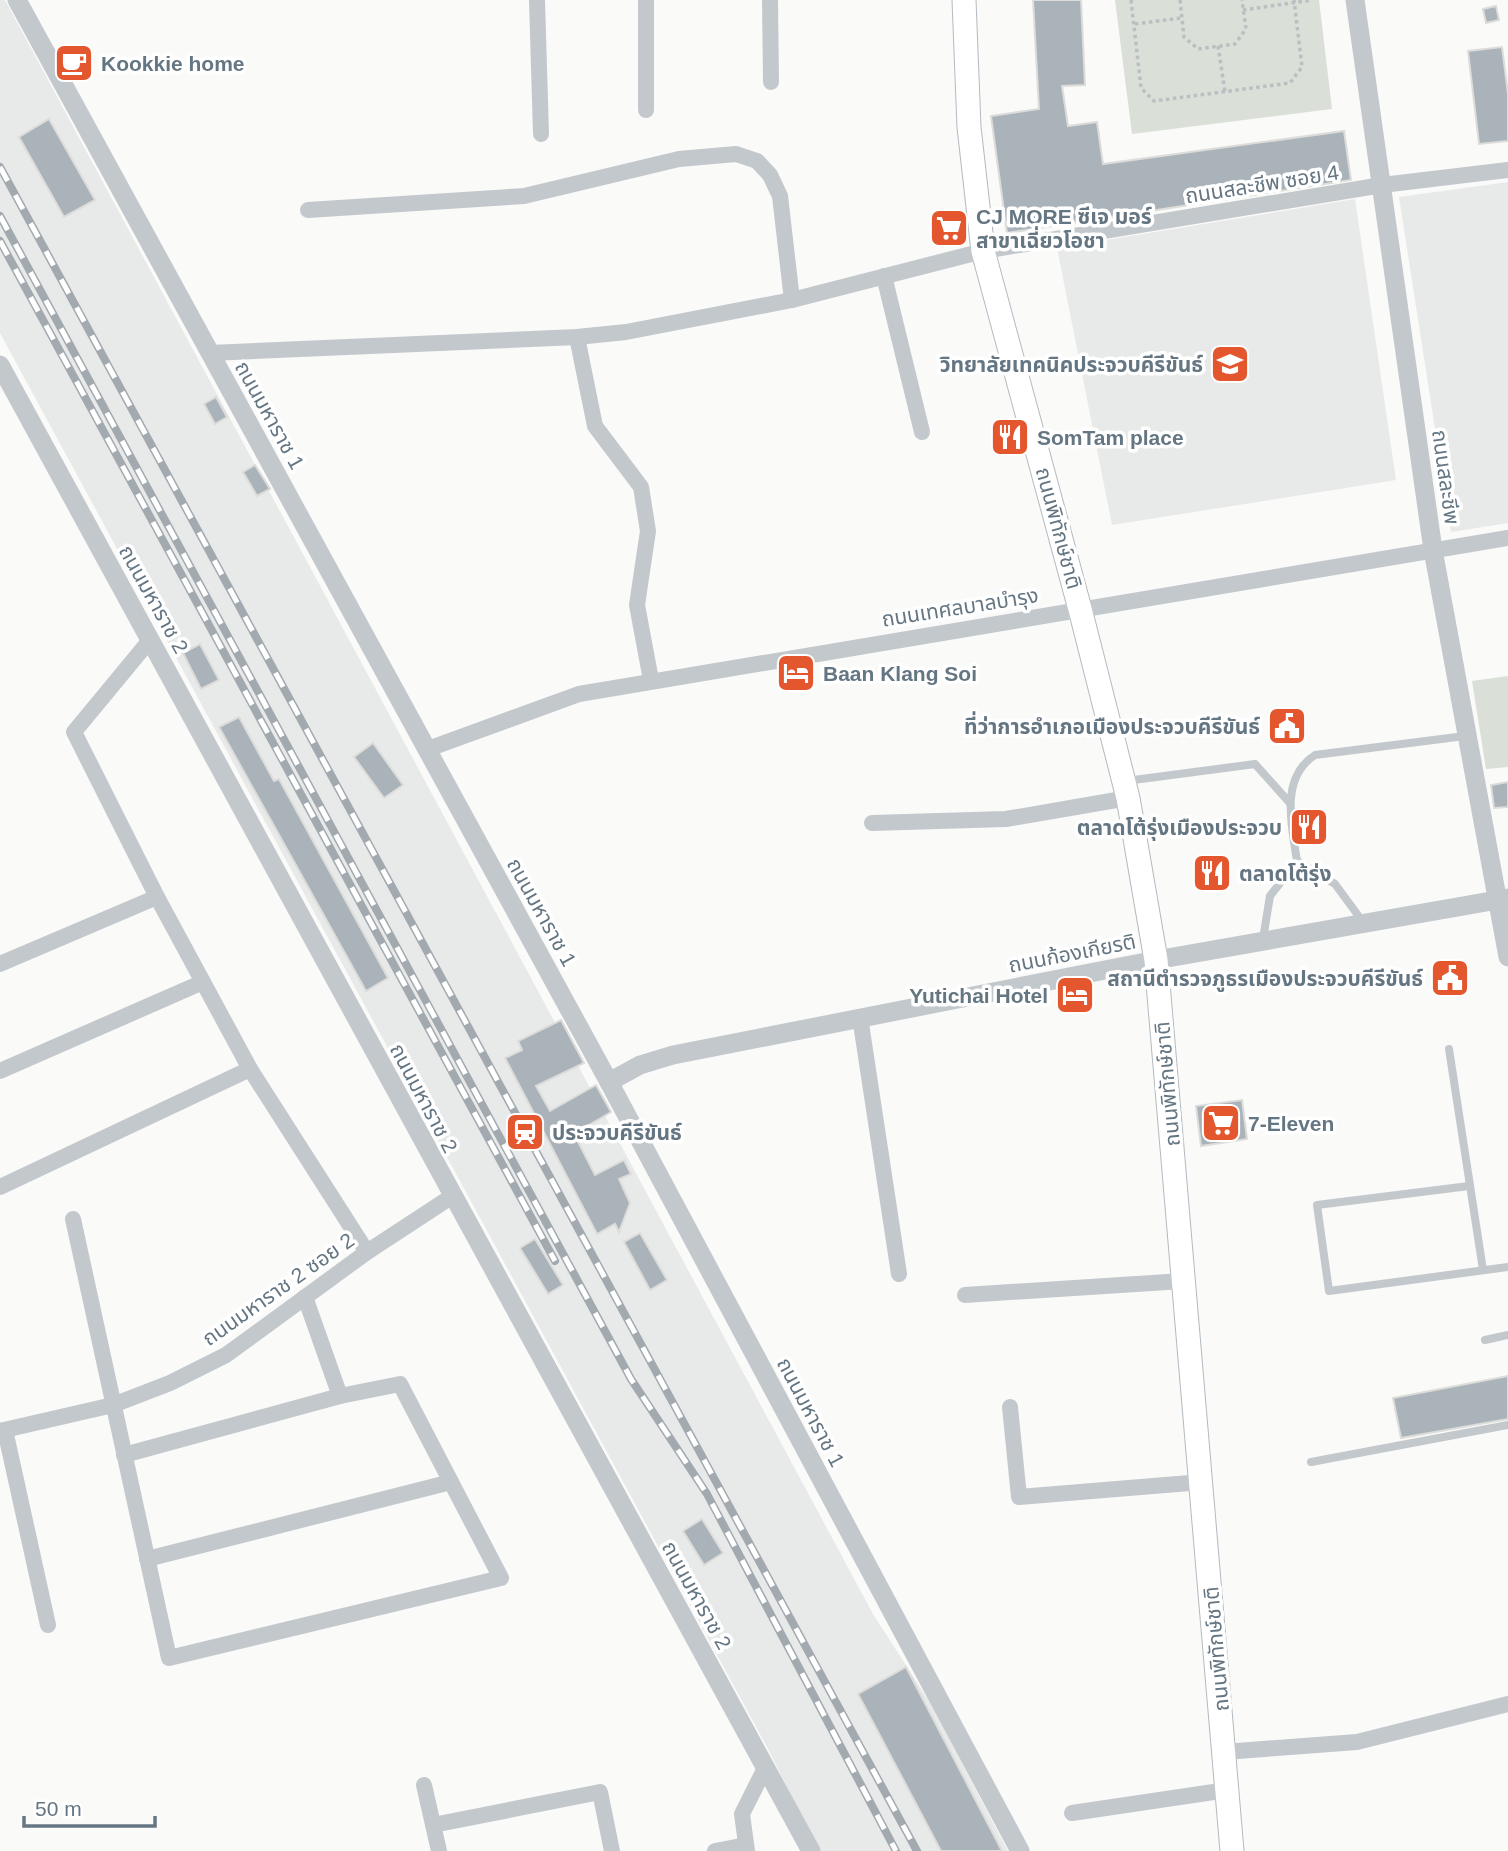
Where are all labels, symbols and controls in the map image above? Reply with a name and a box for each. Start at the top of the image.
cafe icon: Kookkie home [53,42,95,84]
place label: Kookkie home [101,52,245,75]
street label: ถนนสละชีพ ซอย 4 [1184,160,1341,207]
place label: CJ MORE ซีเจ มอร์ สาขาเฉี่ยวโอชา [976,205,1152,252]
supermarket icon: CJ MORE ซีเจ มอร์ สาขาเฉี่ยวโอชา [928,207,970,249]
school or university icon: วิทยาลัยเทคนิคประจวบคีรีขันธ์ [1209,343,1251,385]
place label: วิทยาลัยเทคนิคประจวบคีรีขันธ์ [939,353,1203,376]
street label: ถนนมหาราช 1 [231,357,309,473]
restaurant icon: SomTam place [989,416,1031,458]
place label: SomTam place [1037,426,1184,449]
street label: ถนนสละชีพ [1428,428,1464,526]
street label: ถนนพิทักษ์ชาติ [1032,465,1086,591]
street label: ถนนมหาราช 2 [115,541,193,657]
street label: ถนนเทศลบาลบำรุง [880,583,1040,633]
hotel icon: Baan Klang Soi [775,652,817,694]
place label: Baan Klang Soi [823,662,977,685]
public building icon: ที่ว่าการอำเภอเมืองประจวบคีรีขันธ์ [1266,705,1308,747]
place label: ที่ว่าการอำเภอเมืองประจวบคีรีขันธ์ [964,711,1260,738]
restaurant icon: ตลาดโต้รุ่งเมืองประจวบ [1288,806,1330,848]
place label: ตลาดโต้รุ่งเมืองประจวบ [1077,816,1282,841]
restaurant icon: ตลาดโต้รุ่ง [1191,852,1233,894]
street label: ถนนมหาราช 1 [503,854,581,970]
place label: ตลาดโต้รุ่ง [1239,862,1331,887]
street label: ถนนก้องเกียรติ [1006,929,1138,977]
public building icon: สถานีตำรวจภูธรเมืองประจวบคีรีขันธ์ [1429,957,1471,999]
place label: สถานีตำรวจภูธรเมืองประจวบคีรีขันธ์ [1107,967,1423,992]
hotel icon: Yutichai Hotel [1054,974,1096,1016]
place label: Yutichai Hotel [909,984,1048,1007]
street label: ถนนพิทักษ์ชาติ [1150,1021,1184,1147]
street label: ถนนมหาราช 2 [386,1040,462,1156]
supermarket icon: 7-Eleven [1200,1102,1242,1144]
station icon: ประจวบคีรีขันธ์ [504,1111,546,1153]
place label: 7-Eleven [1248,1112,1334,1135]
place label: ประจวบคีรีขันธ์ [552,1121,682,1144]
street label: ถนนมหาราช 2 ซอย 2 [198,1228,358,1350]
street label: ถนนมหาราช 1 [773,1354,849,1470]
street label: ถนนมหาราช 2 [658,1537,736,1653]
street label: ถนนพิทักษ์ชาติ [1199,1586,1233,1712]
scale bar [24,1784,156,1828]
text: 50 m [35,1797,82,1820]

